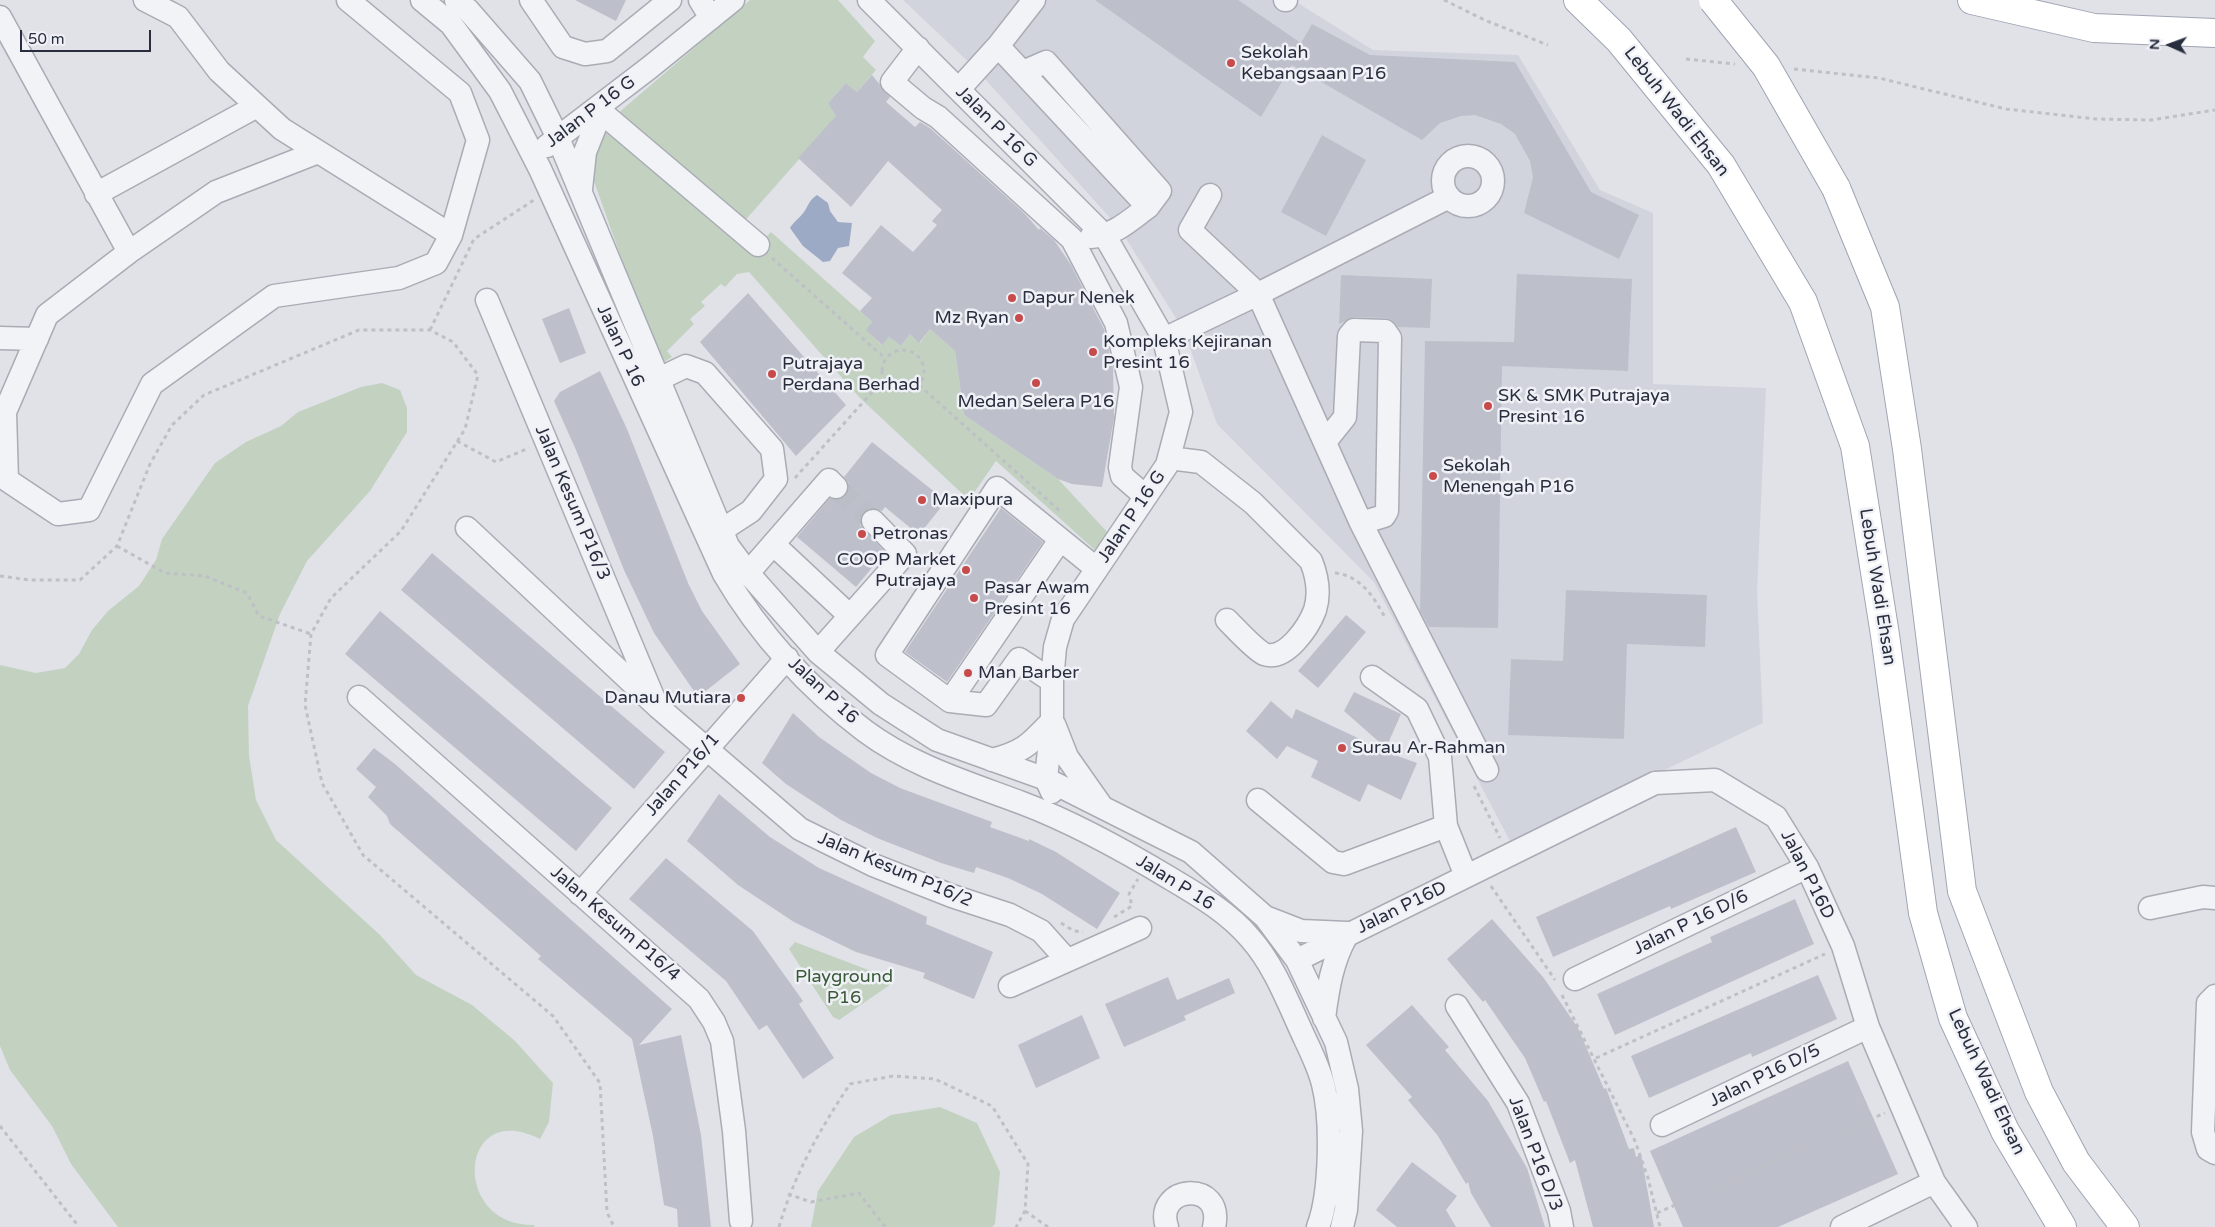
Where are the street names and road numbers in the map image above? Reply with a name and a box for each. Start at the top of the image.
street label: Lebuh Wadi Ehsan [1619,43,1733,181]
street label: Jalan P 16 G [542,71,640,153]
street label: Jalan P 16 G [951,82,1041,172]
street label: Jalan P 16 [592,302,648,390]
street label: Jalan Kesum P16/3 [530,422,614,584]
street label: Jalan P 16 G [1093,467,1171,567]
street label: Lebuh Wadi Ehsan [1854,507,1900,667]
street label: Jalan P 16 [783,653,863,729]
street label: Jalan P16/1 [641,729,725,821]
street label: Jalan P16D [1775,827,1839,923]
street label: Jalan Kesum P16/2 [814,828,976,912]
street label: Jalan P 16 [1132,850,1218,916]
street label: Jalan Kesum P16/4 [546,862,684,986]
street label: Jalan P16D [1354,877,1450,939]
street label: Jalan P 16 D/6 [1630,886,1752,960]
street label: Lebuh Wadi Ehsan [1943,1005,2029,1159]
street label: Jalan P16 D/5 [1706,1040,1824,1112]
street label: Jalan P16 D/3 [1503,1094,1567,1214]

